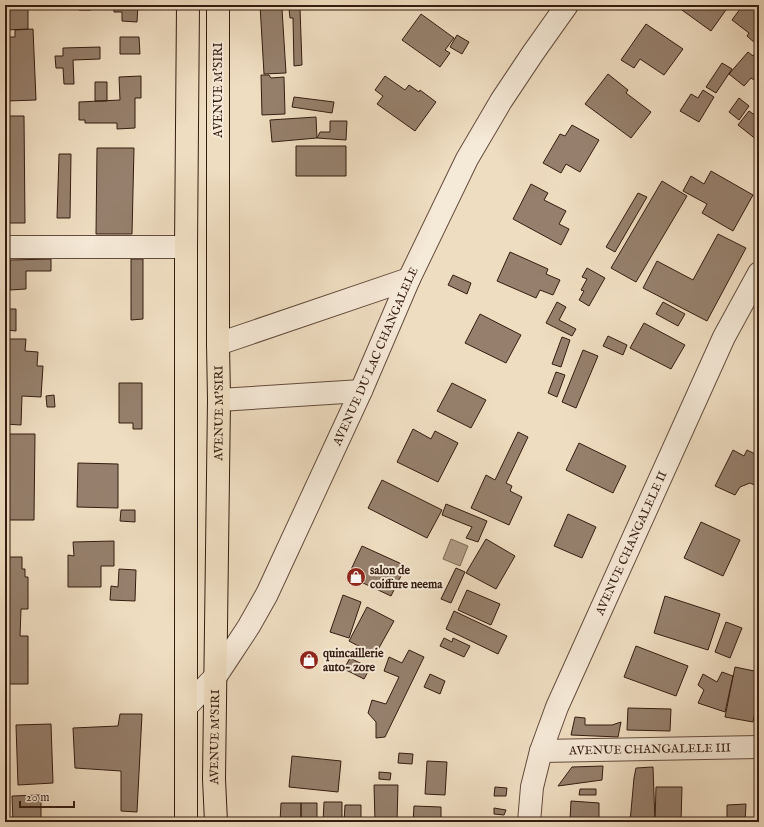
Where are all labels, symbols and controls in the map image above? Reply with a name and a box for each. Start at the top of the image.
street label: AVENUE M'SIRI [211,42,226,139]
street label: AVENUE DU LAC CHANGALELE [329,264,421,449]
street label: AVENUE M'SIRI [211,365,227,462]
street label: AVENUE CHANGALELE II [592,468,670,618]
place label: salon de coiffure neema [370,563,443,592]
shop icon: salon de coiffure neema [345,566,367,588]
place label: quincaillerie auto- zore [323,646,384,675]
shop icon: quincaillerie auto- zore [298,649,320,671]
street label: AVENUE M'SIRI [206,689,223,786]
street label: AVENUE CHANGALELE III [568,740,731,758]
scale bar [20,783,74,809]
text: 20 m [26,790,49,805]

